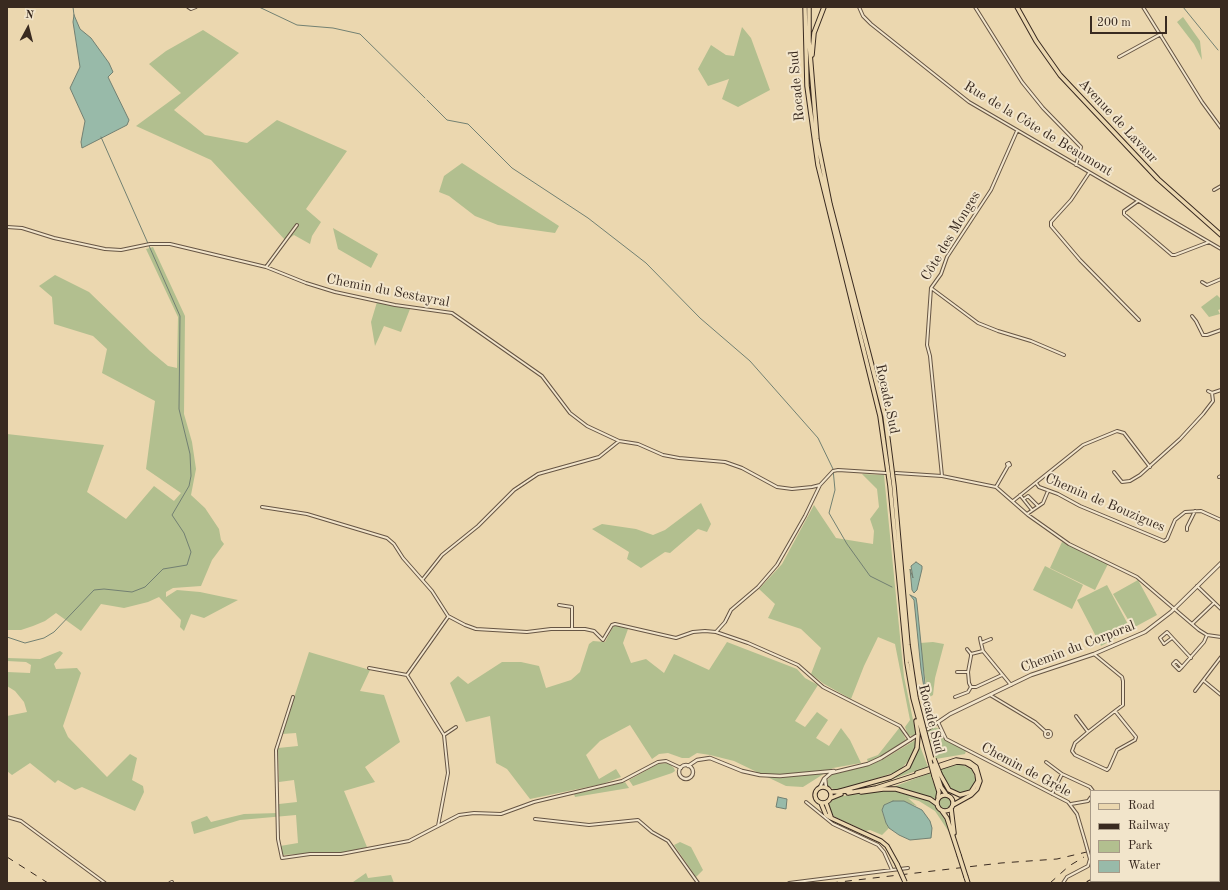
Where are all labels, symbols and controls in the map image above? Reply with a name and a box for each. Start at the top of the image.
north arrow [8,8,48,48]
scale bar [1092,8,1169,34]
text: N [25,10,34,22]
text: 200 m [1097,17,1131,29]
street label: Rocade Sud [786,50,808,122]
street label: Avenue de Lavaur [1075,75,1161,167]
street label: Rue de la Côte de Beaumont [961,78,1115,180]
street label: Côte des Monges [918,188,984,284]
street label: Chemin du Sestayral [325,271,451,311]
street label: Rocade Sud [871,362,903,436]
street label: Chemin de Bouzigues [1042,470,1168,536]
street label: Chemin du Corporal [1018,617,1138,677]
street label: Rocade Sud [914,682,948,756]
street label: Chemin de Grele [978,739,1074,801]
legend [1090,790,1220,882]
text: Road [1128,800,1155,812]
text: Railway [1128,820,1170,832]
text: Park [1128,840,1153,852]
text: Water [1128,860,1160,872]

